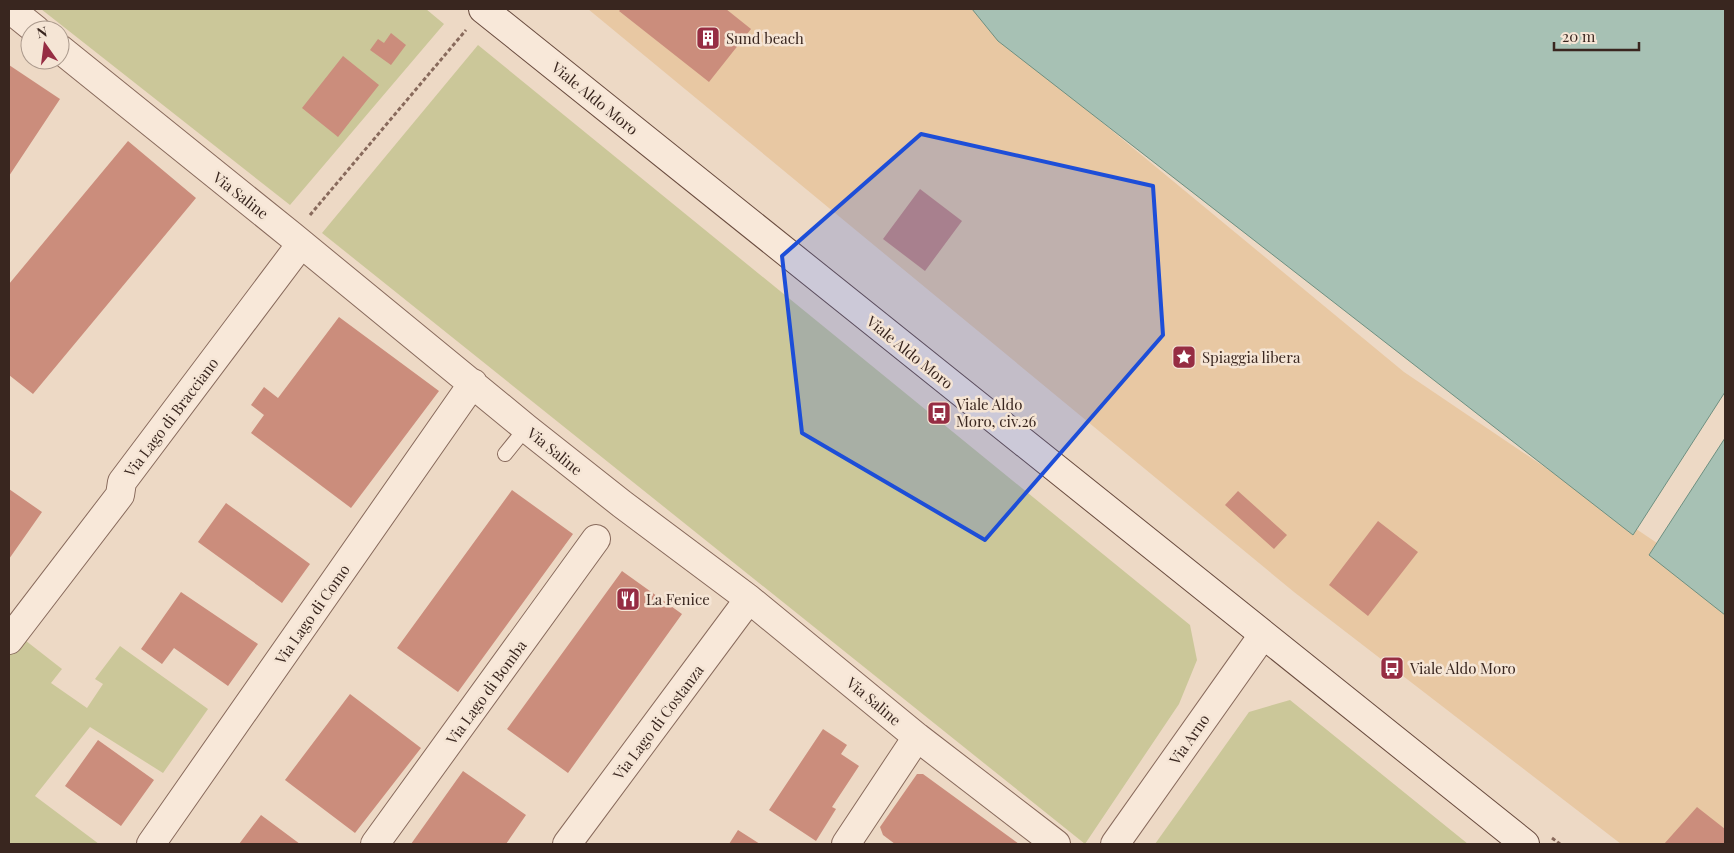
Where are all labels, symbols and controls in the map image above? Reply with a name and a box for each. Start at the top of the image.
north arrow [20,20,70,70]
scale bar [1554,20,1639,52]
text: N [35,21,49,42]
building icon: Sund beach [695,25,721,51]
text: 20 m [1562,26,1596,46]
place label: Sund beach [726,28,804,48]
street label: Viale Aldo Moro [547,56,642,139]
street label: Via Saline [208,166,273,223]
street label: Viale Aldo Moro [862,310,957,393]
place icon: Spiaggia libera [1171,344,1197,370]
place label: Spiaggia libera [1202,347,1301,367]
street label: Via Lago di Bracciano [119,353,222,481]
place label: Viale Aldo Moro, civ.26 [955,394,1037,431]
bus stop icon: Viale Aldo Moro, civ.26 [926,400,952,426]
street label: Via Saline [523,422,587,479]
street label: Via Lago di Como [270,560,354,669]
restaurant icon: La Fenice [615,586,641,612]
place label: La Fenice [646,589,710,609]
street label: Via Lago di Bomba [441,635,531,749]
bus stop icon: Viale Aldo Moro [1379,655,1405,681]
place label: Viale Aldo Moro [1409,658,1516,678]
street label: Via Lago di Costanza [608,660,708,784]
street label: Via Saline [842,672,905,730]
street label: Via Arno [1164,710,1214,769]

